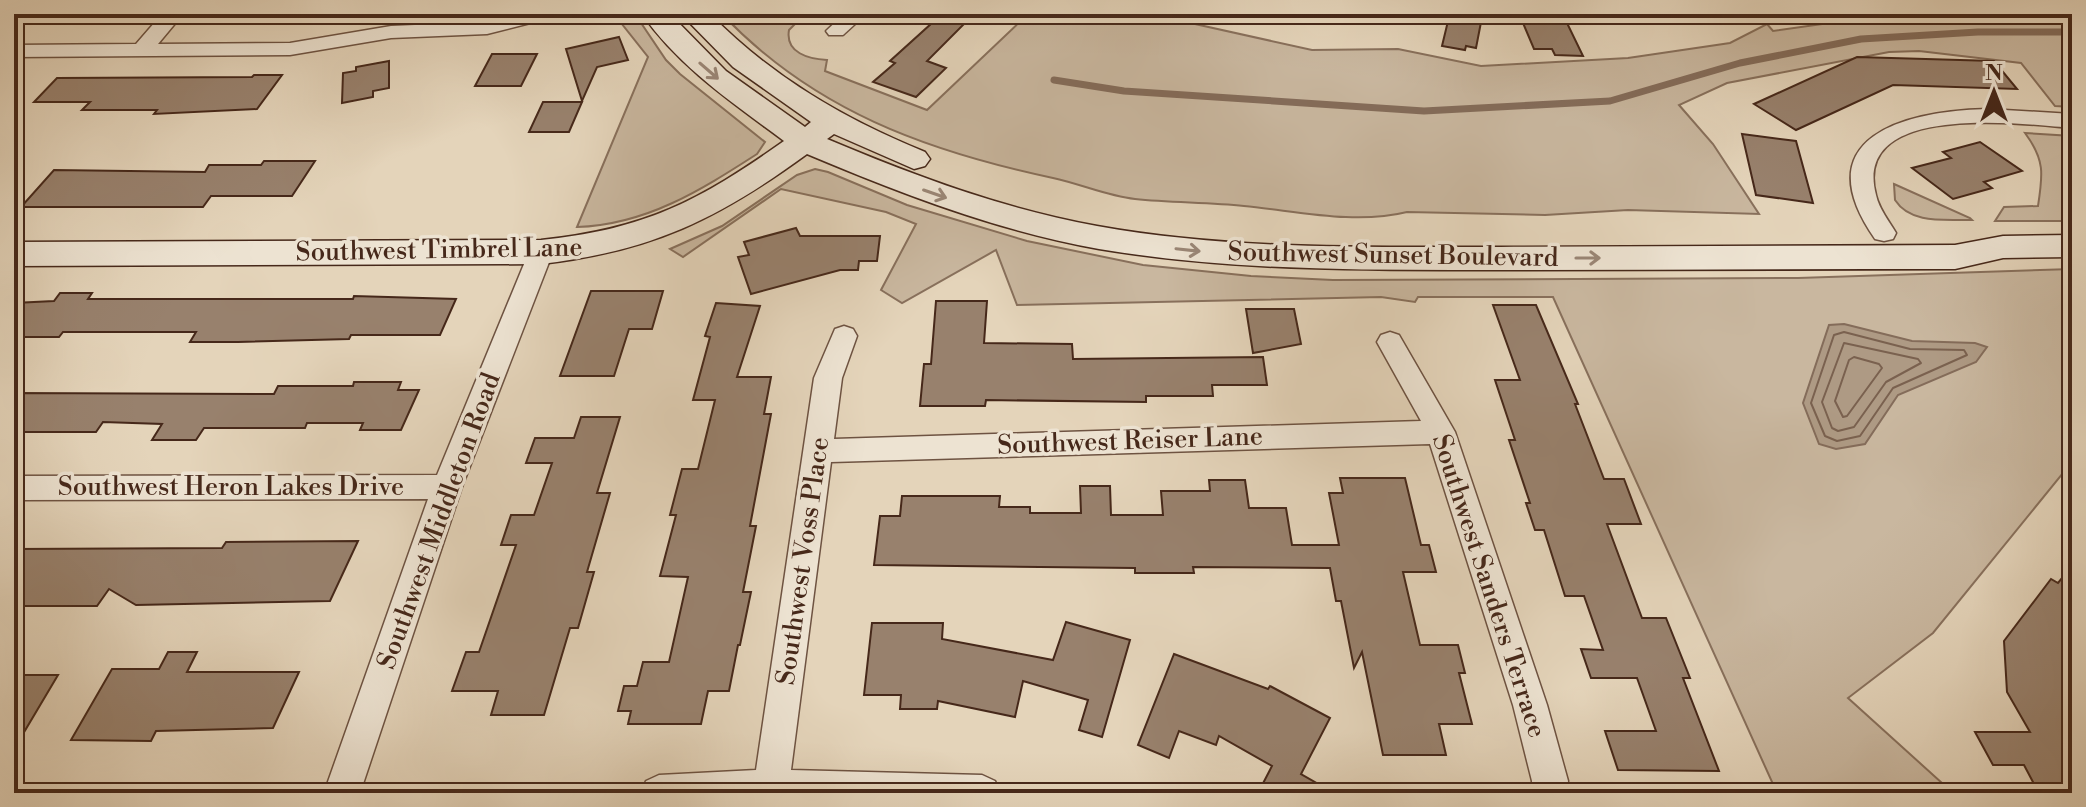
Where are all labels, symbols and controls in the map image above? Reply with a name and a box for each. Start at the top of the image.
north arrow [1954,52,2034,132]
text: N [1985,60,2003,87]
one-way arrow [698,62,718,80]
one-way arrow [922,187,947,202]
street label: Southwest Timbrel Lane [295,231,583,269]
street label: Southwest Sunset Boulevard [1227,236,1559,274]
one-way arrow [1175,242,1201,257]
one-way arrow [1574,250,1601,266]
street label: Southwest Middleton Road [370,368,508,673]
street label: Southwest Reiser Lane [997,420,1263,462]
street label: Southwest Sanders Terrace [1425,430,1553,742]
street label: Southwest Voss Place [770,435,836,687]
street label: Southwest Heron Lakes Drive [58,471,404,503]

